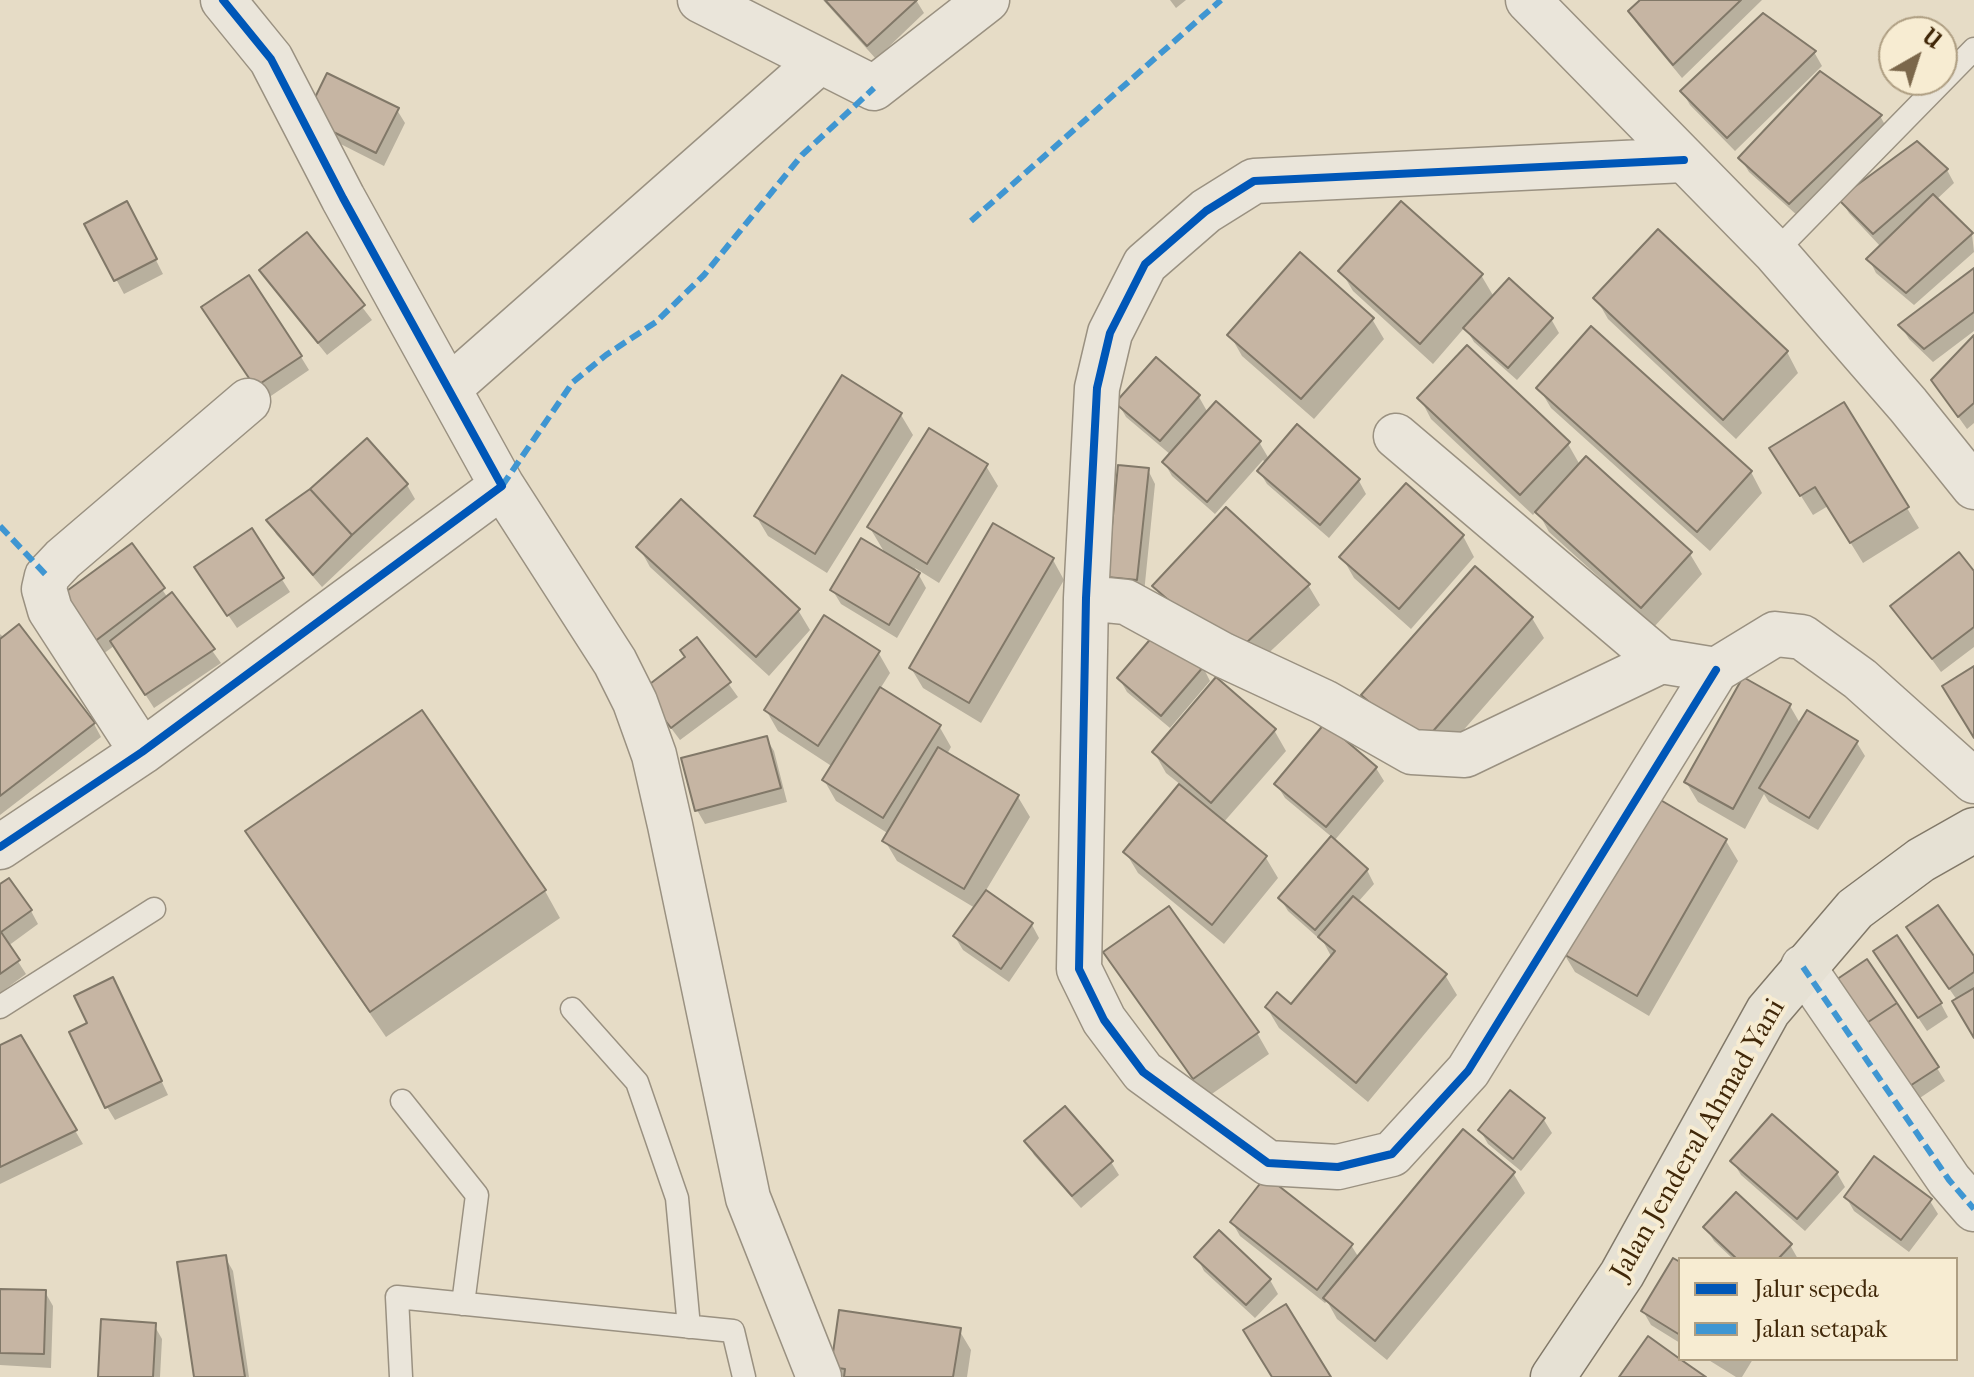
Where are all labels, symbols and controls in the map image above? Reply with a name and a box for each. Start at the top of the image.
north arrow [1878,16,1958,96]
text: U [1917,23,1947,54]
street label: Jalan Jenderal Ahmad Yani [1605,993,1793,1287]
legend [1678,1257,1958,1361]
text: Jalur sepeda [1754,1275,1879,1303]
text: Jalan setapak [1754,1315,1887,1343]

